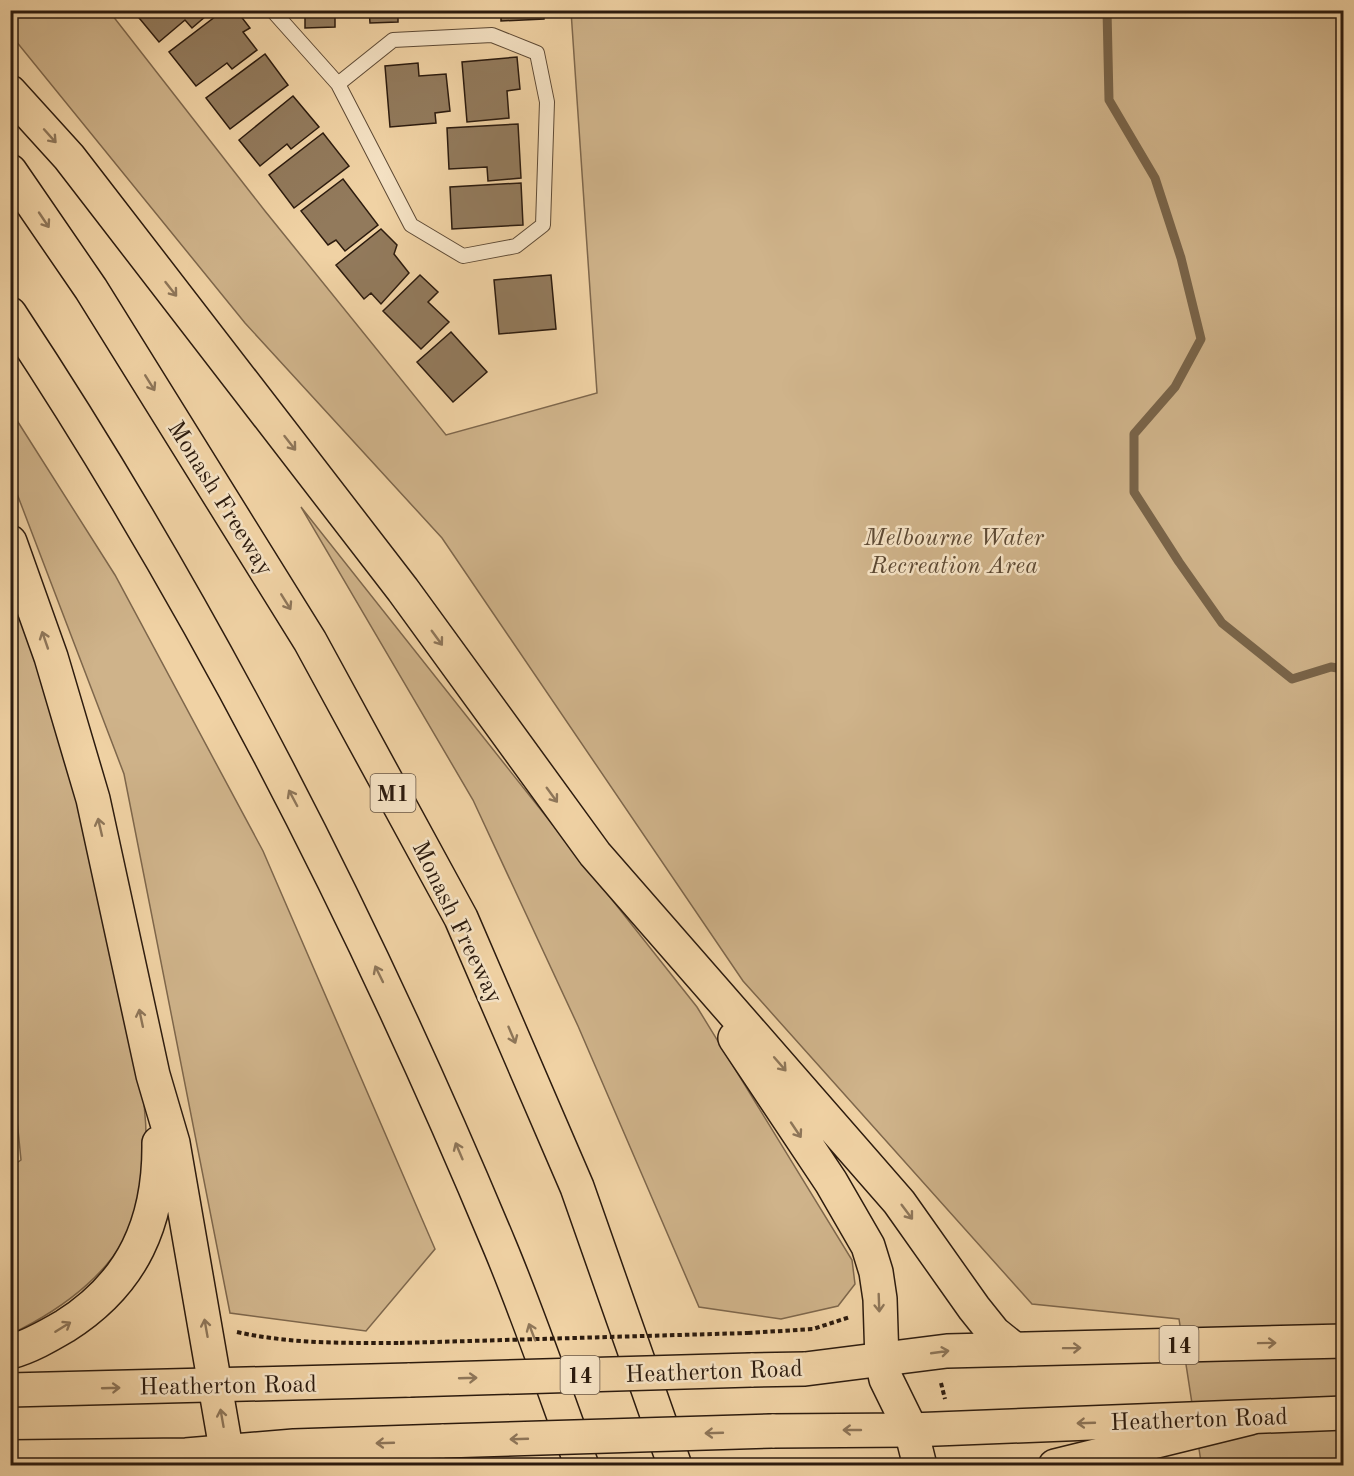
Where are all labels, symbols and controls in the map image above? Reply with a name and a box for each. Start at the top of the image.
one-way arrow [43,128,57,143]
one-way arrow [38,211,50,227]
one-way arrow [164,280,177,296]
one-way arrow [144,374,156,391]
street label: Monash Freeway [162,418,277,581]
one-way arrow [283,435,296,451]
park label: Melbourne Water Recreation Area [863,527,1045,579]
one-way arrow [281,593,293,610]
one-way arrow [431,629,444,645]
one-way arrow [39,631,50,650]
road number: M1 [370,774,416,812]
one-way arrow [546,787,558,803]
one-way arrow [287,790,298,808]
one-way arrow [93,818,105,837]
street label: Monash Freeway [407,838,506,1008]
one-way arrow [372,965,384,983]
one-way arrow [135,1009,146,1028]
one-way arrow [506,1026,518,1044]
one-way arrow [773,1056,787,1071]
one-way arrow [790,1122,803,1139]
one-way arrow [453,1143,464,1161]
one-way arrow [900,1203,913,1219]
one-way arrow [874,1293,885,1313]
one-way arrow [200,1319,211,1338]
one-way arrow [54,1321,71,1333]
one-way arrow [526,1323,537,1342]
road number: 14 [1160,1326,1198,1364]
one-way arrow [1257,1337,1277,1348]
one-way arrow [1062,1342,1082,1353]
one-way arrow [929,1347,949,1358]
road number: 14 [560,1356,600,1394]
street label: Heatherton Road [625,1358,803,1388]
one-way arrow [458,1372,478,1384]
street label: Heatherton Road [139,1373,317,1401]
one-way arrow [100,1382,120,1394]
street label: Heatherton Road [1110,1406,1288,1436]
one-way arrow [216,1408,227,1428]
one-way arrow [1077,1418,1097,1429]
one-way arrow [843,1424,863,1436]
one-way arrow [704,1427,724,1438]
one-way arrow [509,1433,529,1444]
one-way arrow [376,1437,396,1448]

